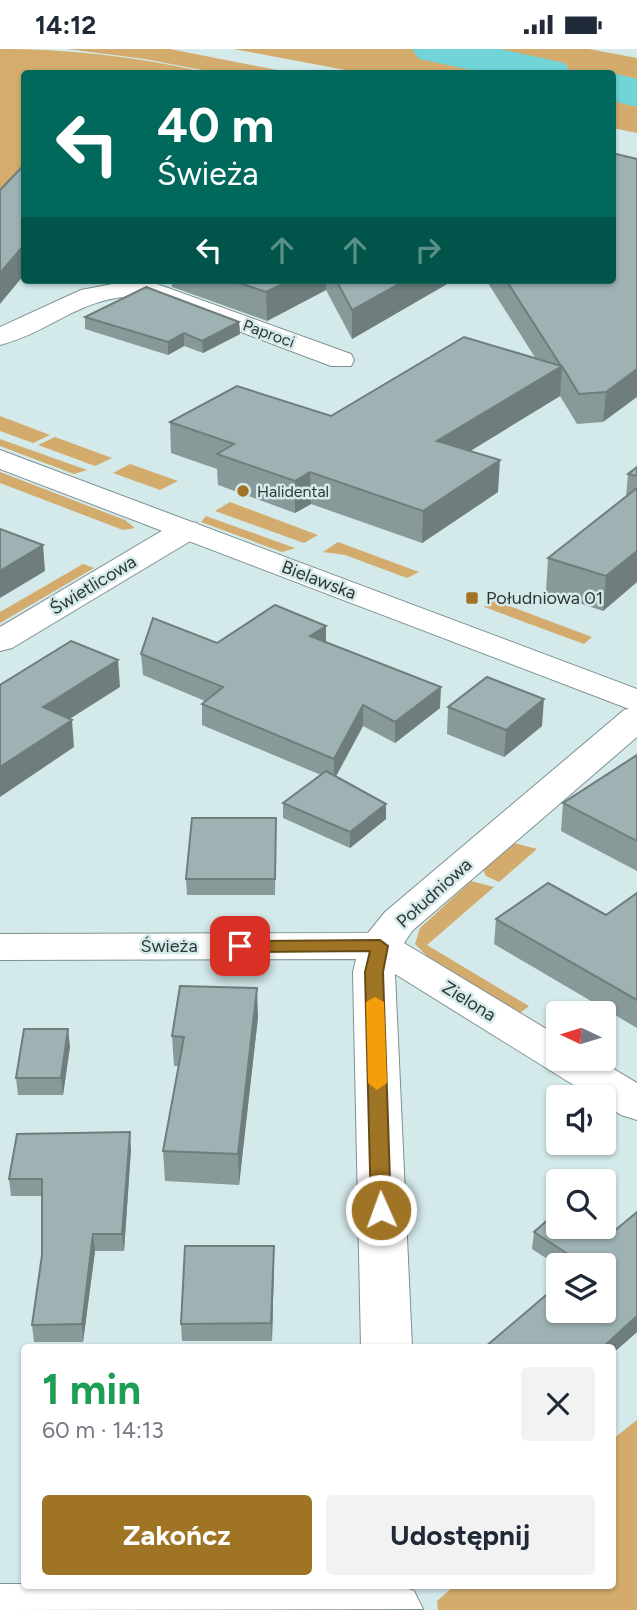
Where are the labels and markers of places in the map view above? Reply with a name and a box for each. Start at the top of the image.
place label: Halidental [257,482,329,501]
marker: Halidental [235,483,251,499]
place label: Południowa 01 [486,587,603,609]
marker: Południowa 01 [464,590,480,606]
pin [210,916,270,976]

